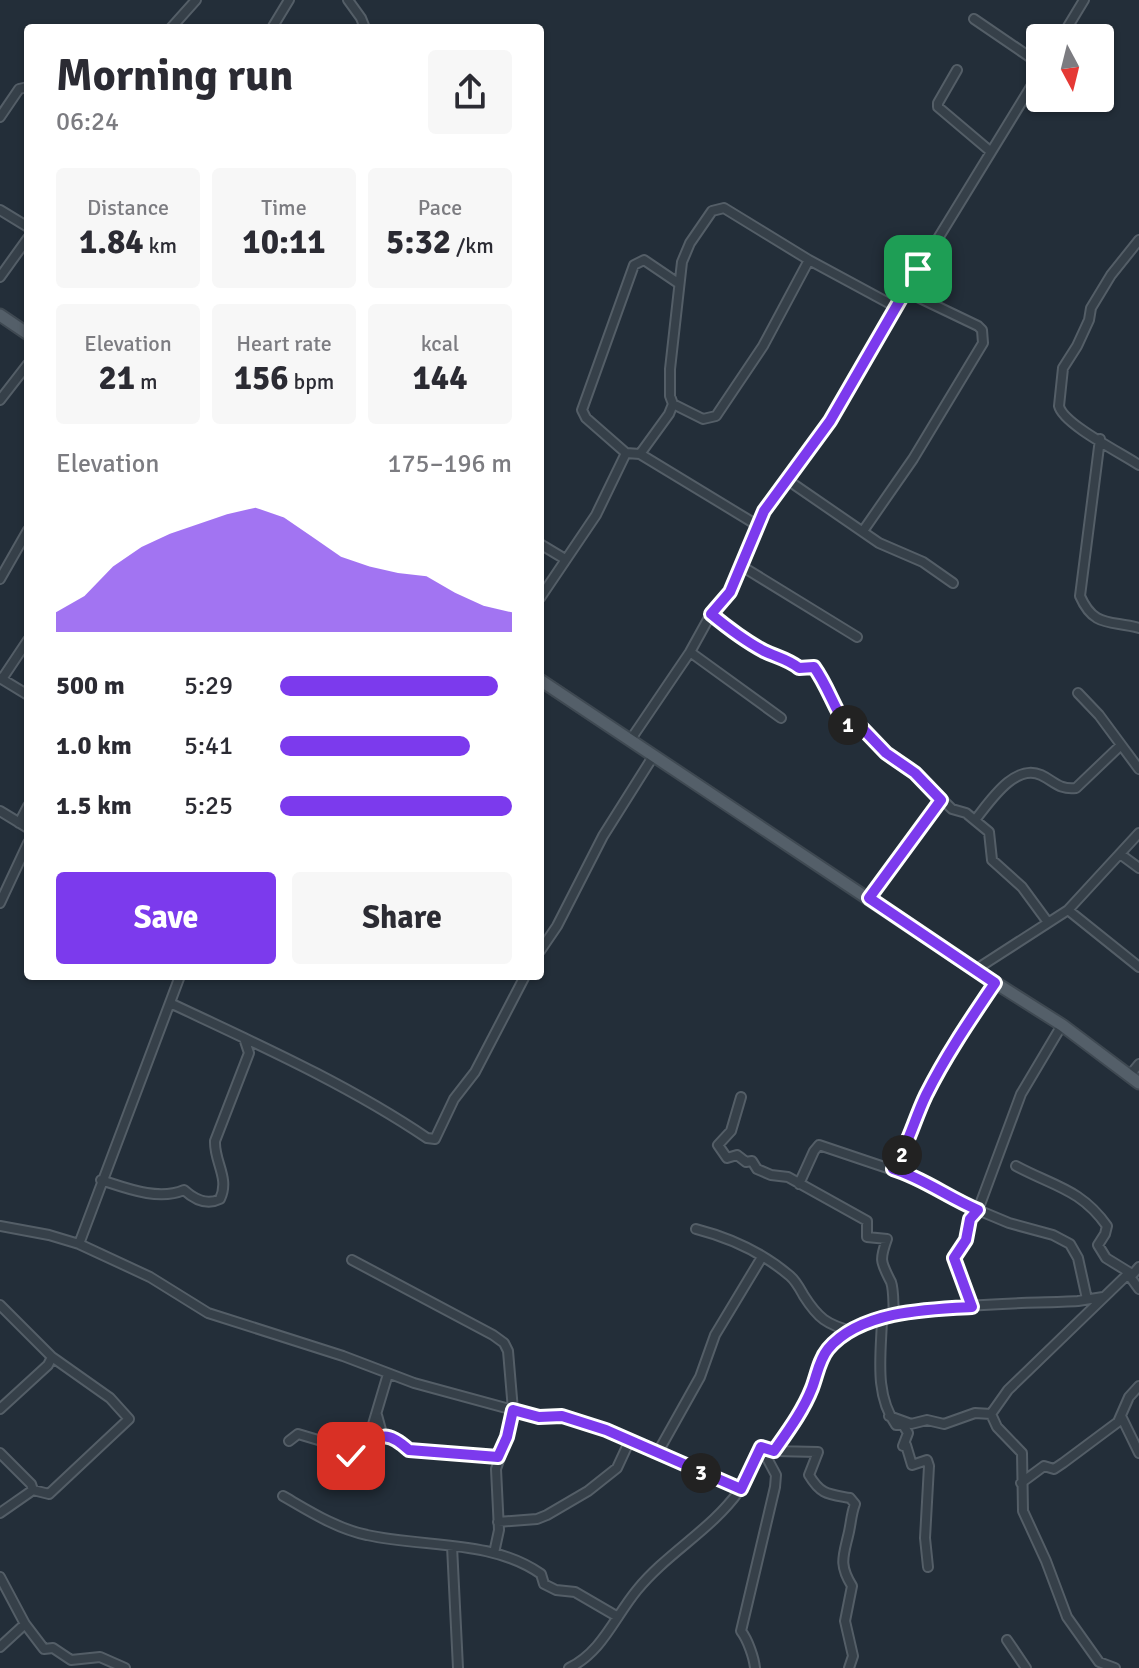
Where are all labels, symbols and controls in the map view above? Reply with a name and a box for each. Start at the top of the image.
north arrow [1026,24,1114,112]
map controls [1026,24,1114,112]
text: Morning run [56,49,293,103]
button: share [428,50,512,134]
text: 06:24 [56,106,119,138]
text: Distance [87,194,169,221]
text: Time [261,194,307,221]
text: Pace [418,194,462,221]
text: 1.84 [79,221,144,263]
text: 10:11 [242,221,326,263]
text: 5:32 [386,221,451,263]
text: km [144,232,177,259]
text: /km [451,232,494,259]
pin [884,235,952,303]
icon: arrive [896,247,940,291]
text: Elevation [84,330,172,357]
text: Heart rate [236,330,332,357]
text: kcal [421,330,459,357]
text: 21 [98,357,135,399]
text: 156 [234,357,289,399]
text: 144 [412,357,468,399]
text: m [135,368,158,395]
text: bpm [289,368,334,395]
text: Elevation [56,448,160,480]
text: 175–196 m [388,448,512,480]
text: 500 m [56,670,125,702]
text: 5:29 [184,670,233,702]
pin: 1 [828,705,868,745]
text: 1 [842,711,854,738]
text: 1.0 km [56,730,132,762]
text: 5:41 [184,730,233,762]
text: 1.5 km [56,790,132,822]
text: 5:25 [184,790,233,822]
button: Save [56,872,276,964]
button: Share [292,872,512,964]
pin: 2 [882,1135,922,1175]
text: 2 [896,1141,908,1168]
pin [317,1422,385,1490]
icon: check [329,1434,373,1478]
pin: 3 [681,1453,721,1493]
text: 3 [695,1459,707,1486]

